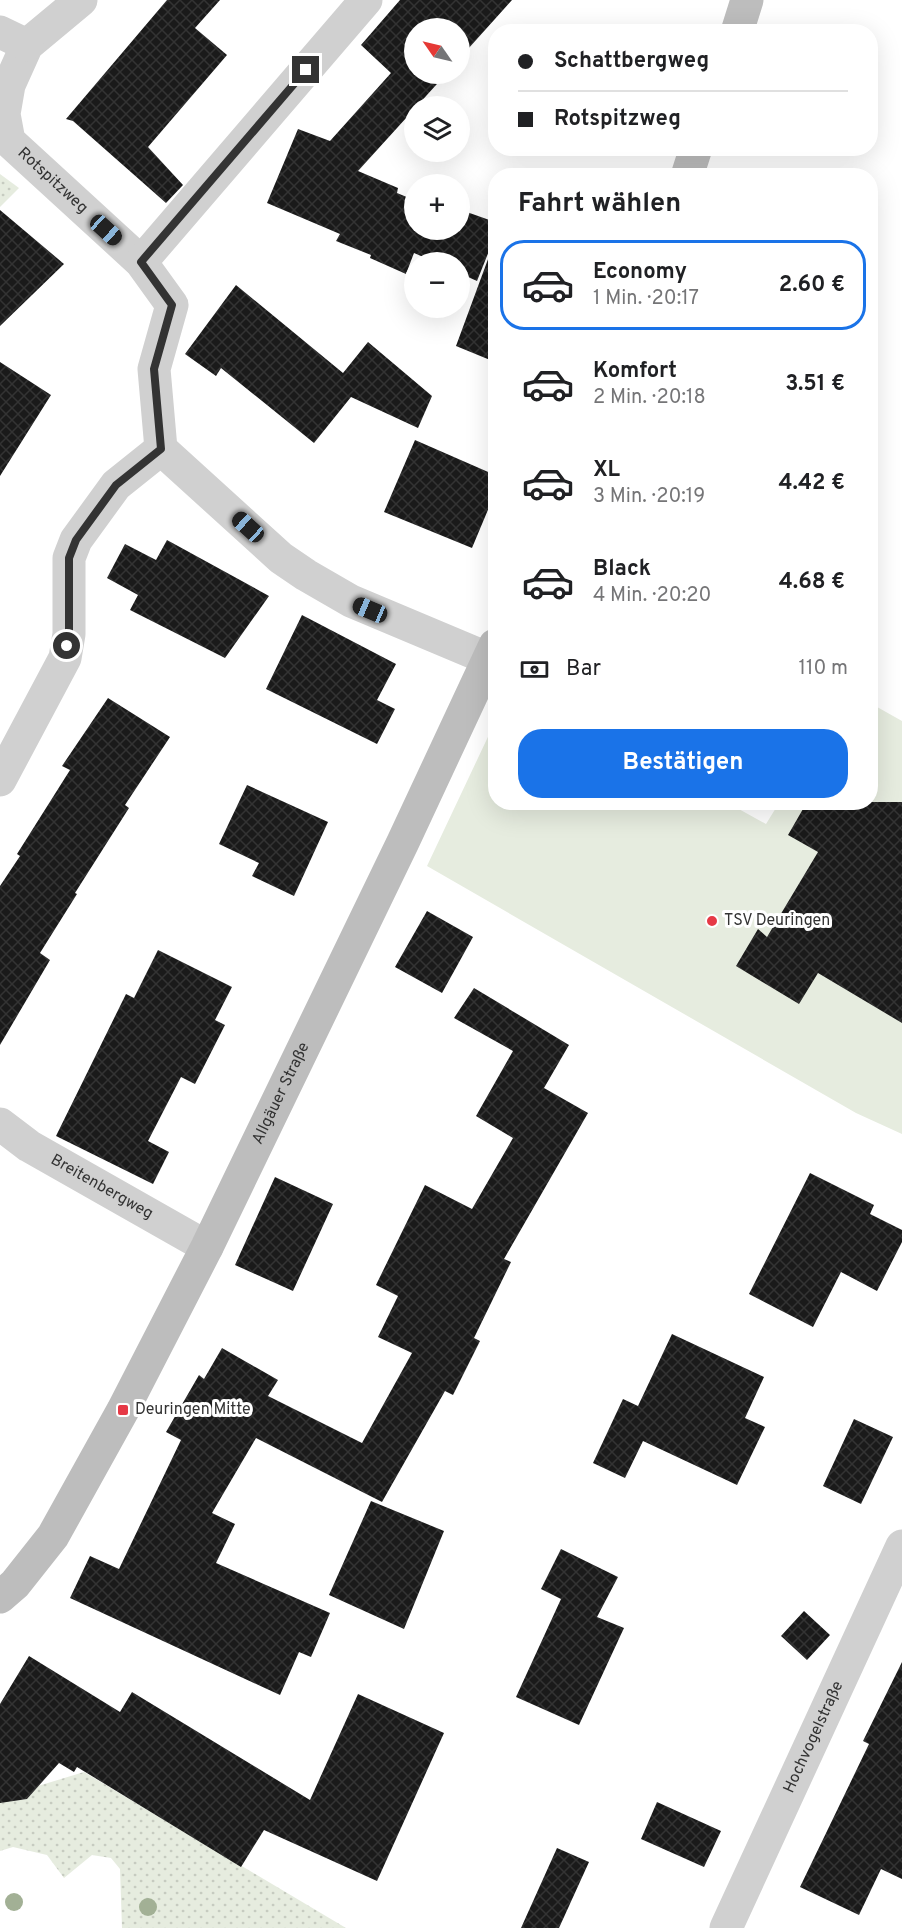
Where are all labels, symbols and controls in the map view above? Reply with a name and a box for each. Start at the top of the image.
north arrow [404,18,470,84]
map controls [404,18,470,318]
text: Schattbergweg [554,48,709,75]
route end [292,56,319,83]
button: layers [404,96,470,162]
text: Rotspitzweg [554,106,681,133]
street label: Rotspitzweg [13,144,92,218]
button: + [404,174,470,240]
text: Fahrt wählen [518,187,681,221]
car [87,211,125,249]
button: − [404,252,470,318]
icon: car [521,258,575,312]
text: Economy [593,259,687,286]
text: 2.60 € [779,272,845,299]
text: 1 Min. · 20:17 [593,286,699,312]
icon: car [521,357,575,411]
text: Komfort [593,358,677,385]
text: 3.51 € [785,371,845,398]
text: 2 Min. · 20:18 [593,385,706,411]
icon: car [521,456,575,510]
text: XL [593,457,620,484]
text: 4.42 € [779,470,845,497]
text: 3 Min. · 20:19 [593,484,705,510]
car [229,508,267,546]
icon: car [521,555,575,609]
text: Black [593,556,651,583]
text: 4.68 € [779,569,845,596]
text: 4 Min. · 20:20 [593,583,711,609]
car [350,595,390,625]
route start [53,632,80,659]
icon: cash [518,653,551,686]
text: Bar [566,656,601,683]
text: 110 m [799,656,848,682]
button: Bestätigen [518,729,848,798]
place label: TSV Deuringen [724,911,830,931]
marker: TSV Deuringen [705,914,719,928]
street label: Allgäuer Straße [248,1039,314,1148]
street label: Breitenbergweg [47,1150,157,1224]
place label: Deuringen Mitte [135,1400,251,1420]
marker: Deuringen Mitte [116,1403,130,1417]
street label: Hochvogelstraße [779,1678,848,1796]

